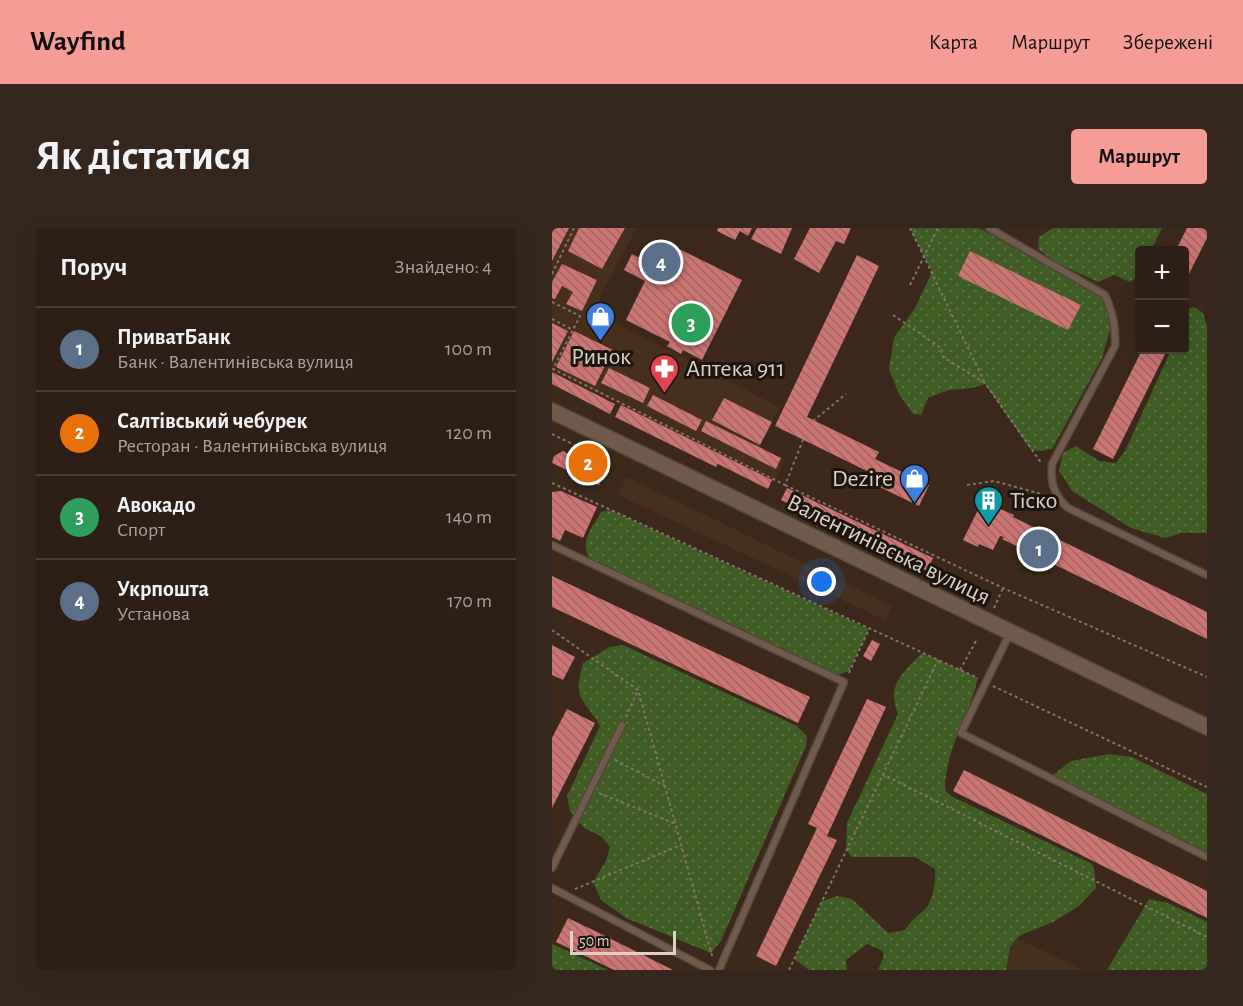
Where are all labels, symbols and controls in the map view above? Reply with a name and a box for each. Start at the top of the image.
text: Wayfind [30,28,126,56]
text: Карта [929,32,978,53]
text: Маршрут [1011,32,1090,53]
text: Збережені [1123,32,1213,53]
button: Маршрут [1071,129,1207,184]
text: Як дістатися [36,135,251,177]
pin: 4 [642,240,680,285]
map controls [1135,246,1189,354]
button: + [1135,246,1189,300]
text: Поруч [60,254,127,280]
text: Знайдено: 4 [394,257,492,277]
shop icon: Ринок [585,300,617,342]
pin: 3 [672,300,710,346]
button: − [1135,300,1189,354]
text: ПриватБанк [117,326,231,348]
text: 1 [76,339,83,359]
text: 100 m [445,339,492,359]
place label: Ринок [571,345,631,369]
text: Банк · Валентинівська вулиця [117,352,354,372]
pharmacy icon: Аптека 911 [649,352,681,394]
place label: Аптека 911 [686,357,785,381]
text: Салтівський чебурек [117,410,307,432]
text: 2 [75,423,84,443]
text: 120 m [446,423,492,443]
text: Ресторан · Валентинівська вулиця [117,436,387,456]
pin: 2 [568,440,608,486]
shop icon: Dezire [898,462,930,504]
place label: Dezire [832,467,893,491]
building icon: Тіско [973,484,1005,526]
place label: Тіско [1010,489,1057,513]
street label: Валентинівська вулиця [783,490,994,610]
text: Авокадо [117,494,195,516]
text: 3 [75,507,84,527]
text: 140 m [446,507,492,527]
text: Спорт [117,520,165,540]
pin: 1 [1020,526,1058,572]
your location [807,567,836,596]
text: Укрпошта [117,578,209,600]
text: 4 [74,591,85,611]
text: 170 m [447,591,492,611]
text: Установа [117,604,190,624]
scale bar [570,928,676,956]
text: 50 m [579,933,610,949]

